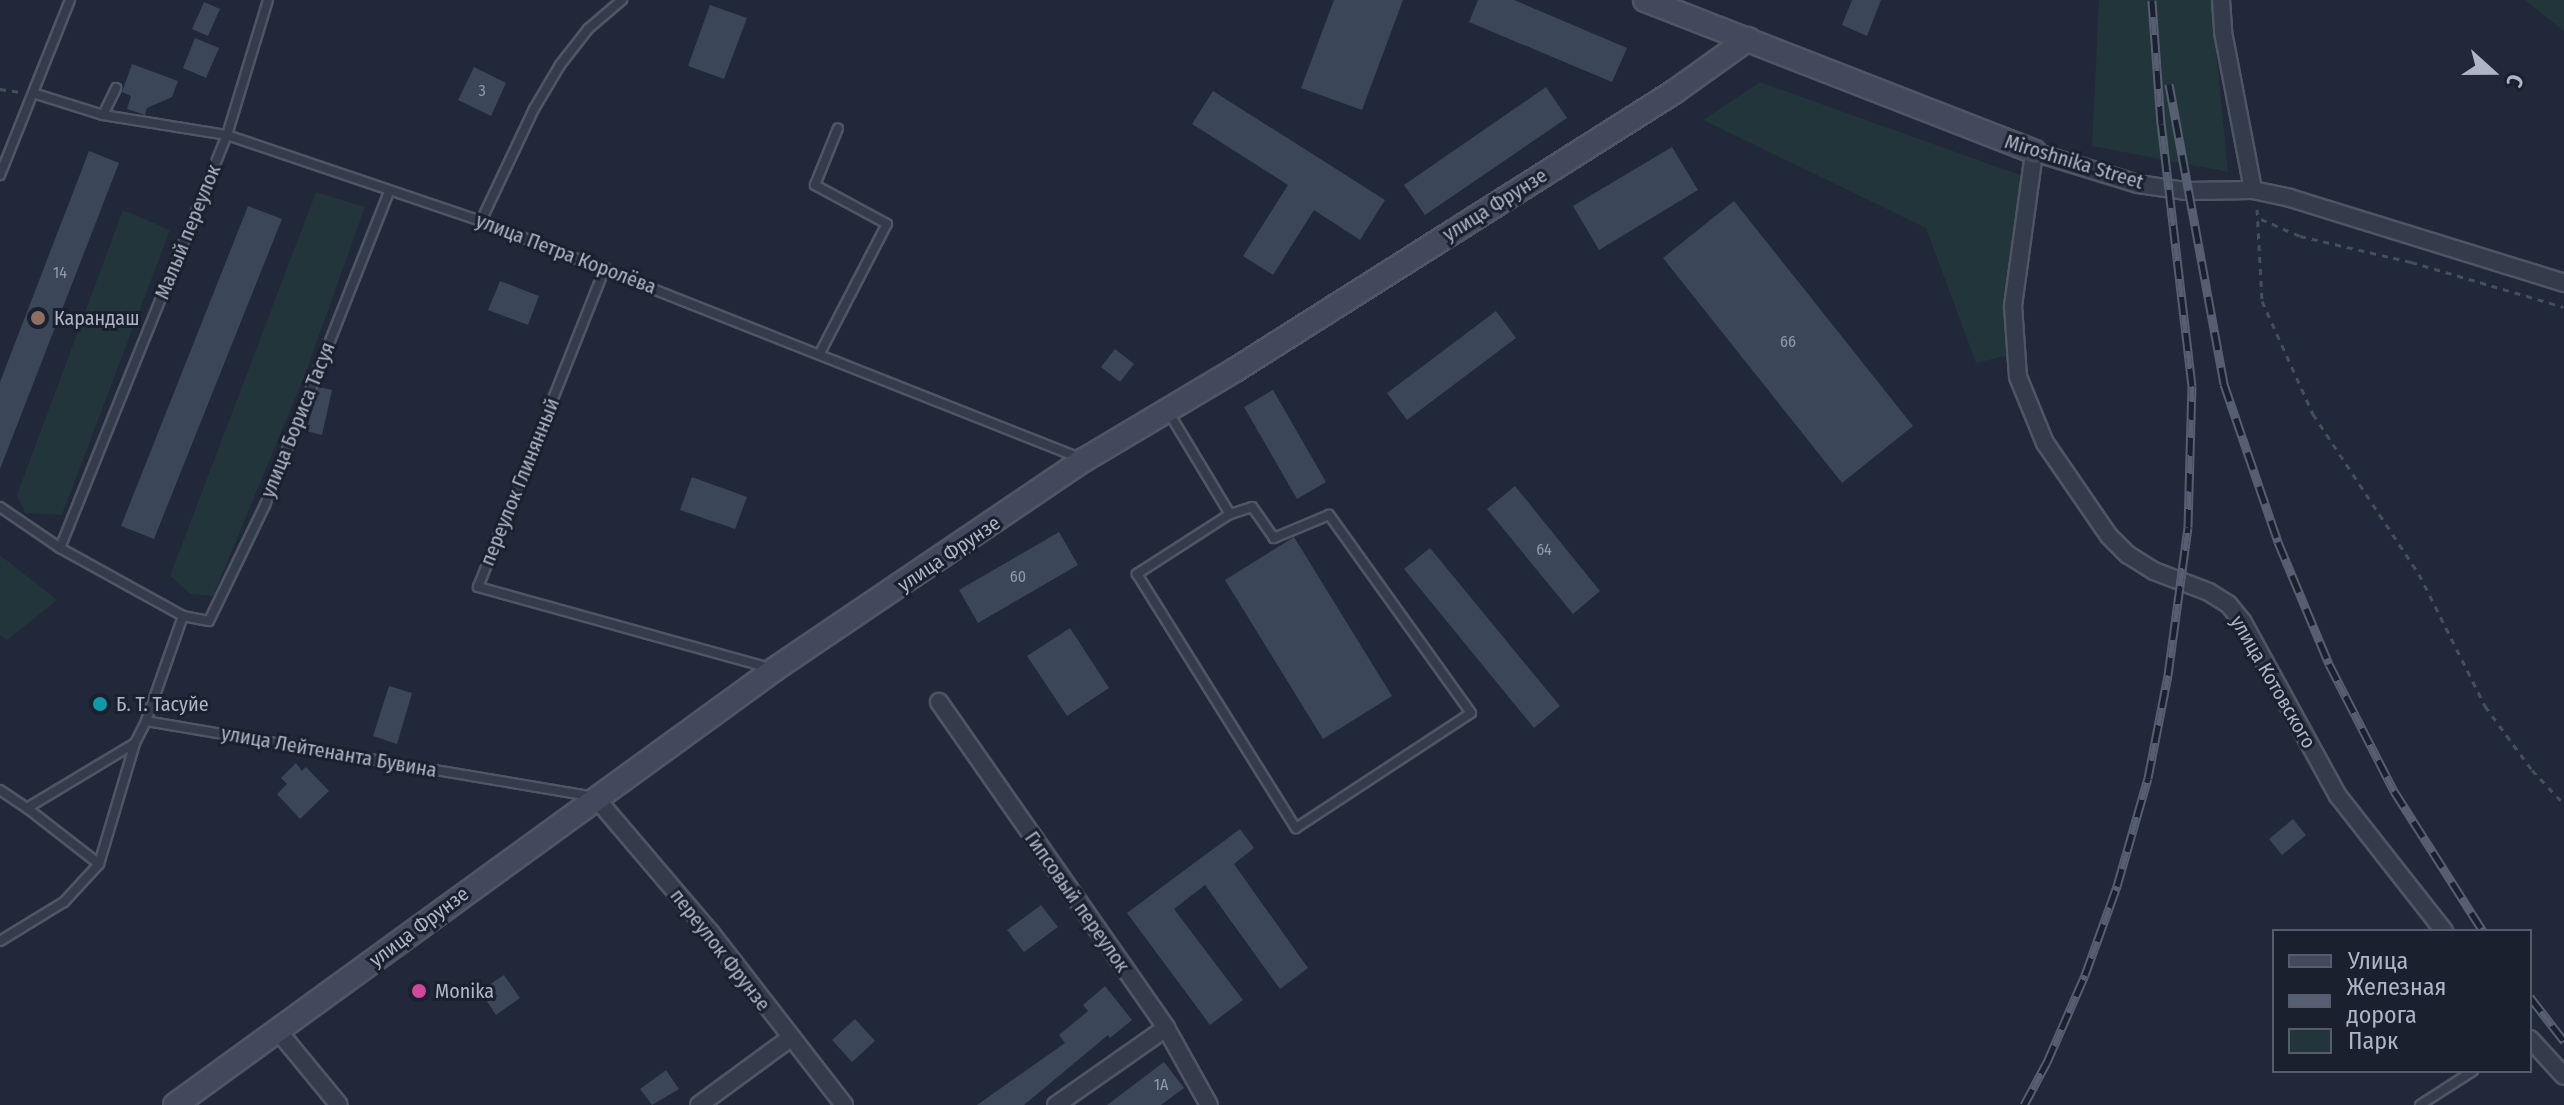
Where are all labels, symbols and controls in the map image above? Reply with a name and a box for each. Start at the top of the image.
north arrow [2452,32,2532,112]
text: С [2500,71,2530,91]
house number: 3 [478,81,486,101]
street label: Miroshnika Street [2002,130,2146,194]
street label: Малый переулок [150,161,226,303]
street label: улица Фрунзе [1438,163,1552,247]
street label: улица Петра Королёва [473,209,659,299]
house number: 14 [53,263,67,283]
place label: Карандаш [54,306,139,330]
marker: Карандаш [29,309,47,327]
house number: 66 [1780,332,1796,352]
street label: улица Бориса Тасуя [256,339,340,501]
street label: переулок Глинянный [475,395,565,569]
street label: улица Фрунзе [893,511,1005,597]
house number: 64 [1536,540,1552,560]
house number: 60 [1010,567,1026,587]
street label: улица Котовского [2225,611,2321,753]
place label: Б. Т. Тасуйе [116,692,209,716]
marker: Б. Т. Тасуйе [91,695,109,713]
street label: улица Лейтенанта Бувина [219,721,439,783]
street label: Гипсовый переулок [1019,827,1135,977]
street label: улица Фрунзе [365,882,473,972]
street label: переулок Фрунзе [665,884,775,1016]
legend [2272,929,2532,1073]
text: Улица [2348,947,2408,975]
text: Железная дорога [2347,973,2446,1029]
place label: Monika [435,979,494,1003]
marker: Monika [410,982,428,1000]
text: Парк [2348,1027,2398,1055]
house number: 1А [1154,1075,1168,1095]

